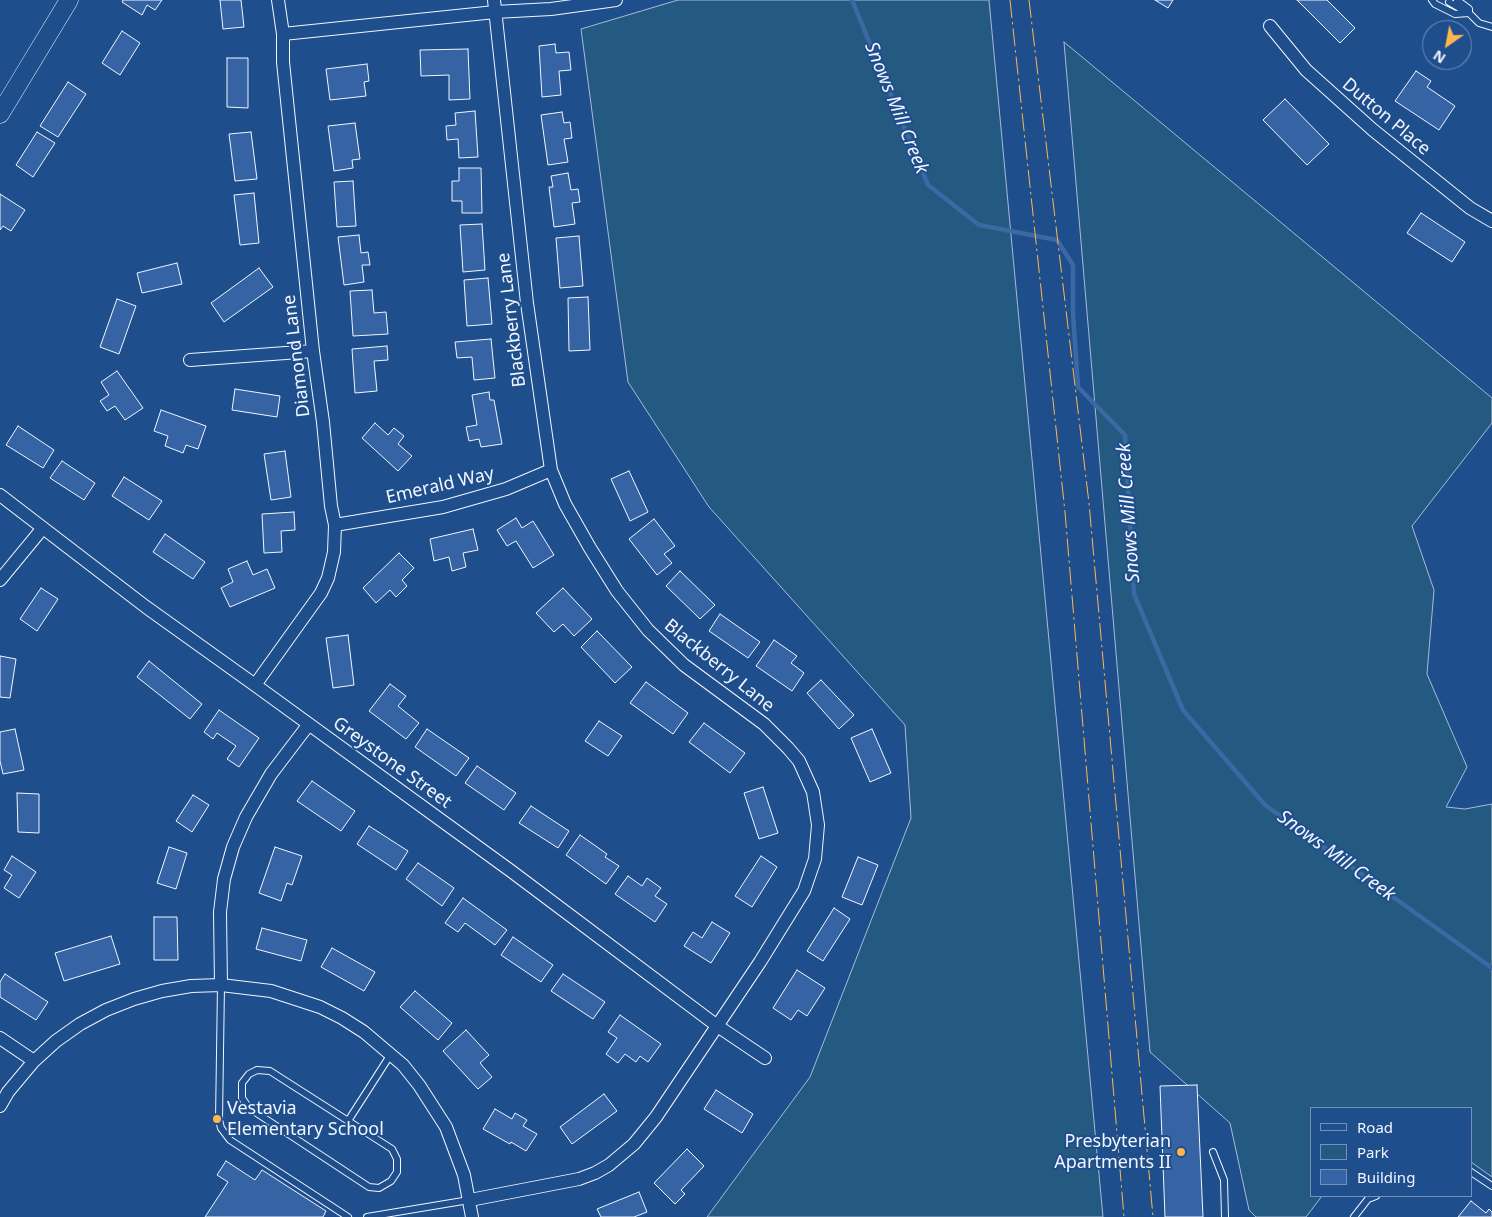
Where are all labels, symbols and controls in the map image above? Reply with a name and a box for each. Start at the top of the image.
north arrow [1422,20,1472,70]
water label: Snows Mill Creek [859,39,933,177]
text: N [1429,46,1449,68]
street label: Dutton Place [1338,74,1434,160]
street label: Blackberry Lane [493,251,531,389]
street label: Diamond Lane [279,294,315,418]
water label: Snows Mill Creek [1113,442,1145,584]
street label: Emerald Way [384,463,496,509]
street label: Blackberry Lane [660,615,778,717]
street label: Greystone Street [328,713,456,813]
water label: Snows Mill Creek [1273,806,1399,906]
place label: Vestavia Elementary School [227,1098,384,1140]
legend [1310,1107,1472,1197]
marker: Vestavia Elementary School [211,1113,223,1125]
text: Road [1357,1117,1393,1137]
place label: Presbyterian Apartments II [1054,1131,1171,1174]
text: Park [1357,1142,1389,1162]
marker: Presbyterian Apartments II [1175,1146,1187,1158]
text: Building [1357,1167,1415,1187]

